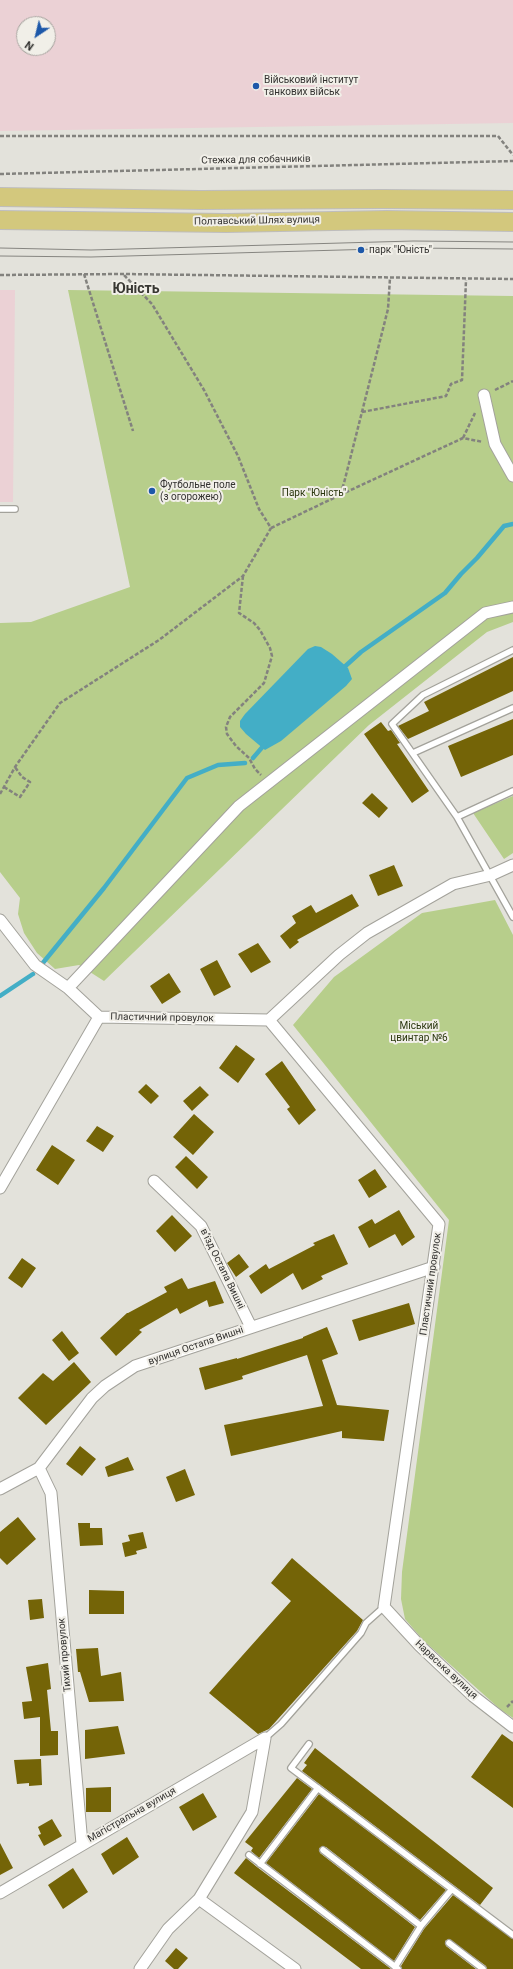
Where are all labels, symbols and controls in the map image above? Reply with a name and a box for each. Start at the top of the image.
north arrow [16,16,56,56]
text: N [23,38,36,53]
place label: Військовий інститут танкових військ [264,74,358,98]
marker: Військовий інститут танкових військ [251,81,261,91]
street label: Стежка для собачників [201,153,311,167]
street label: Полтавський Шлях вулиця [194,214,320,228]
place label: парк "Юність" [369,244,432,256]
marker: парк "Юність" [356,245,366,255]
district label: Юність [112,281,160,297]
place label: Футбольне поле (з огорожею) [160,479,236,502]
marker: Футбольне поле (з огорожею) [147,486,157,496]
park label: Парк "Юність" [282,487,346,499]
street label: Пластичний провулок [110,1011,214,1025]
park label: Міський цвинтар №6 [390,1020,448,1044]
street label: в’їзд Остапа Вишні [197,1227,247,1311]
street label: Пластичний провулок [418,1232,444,1336]
street label: вулиця Остапа Вишні [147,1324,245,1368]
street label: Тихий провулок [56,1617,74,1693]
street label: Нарвська вулиця [412,1638,480,1702]
street label: Магістральна вулиця [86,1785,178,1845]

